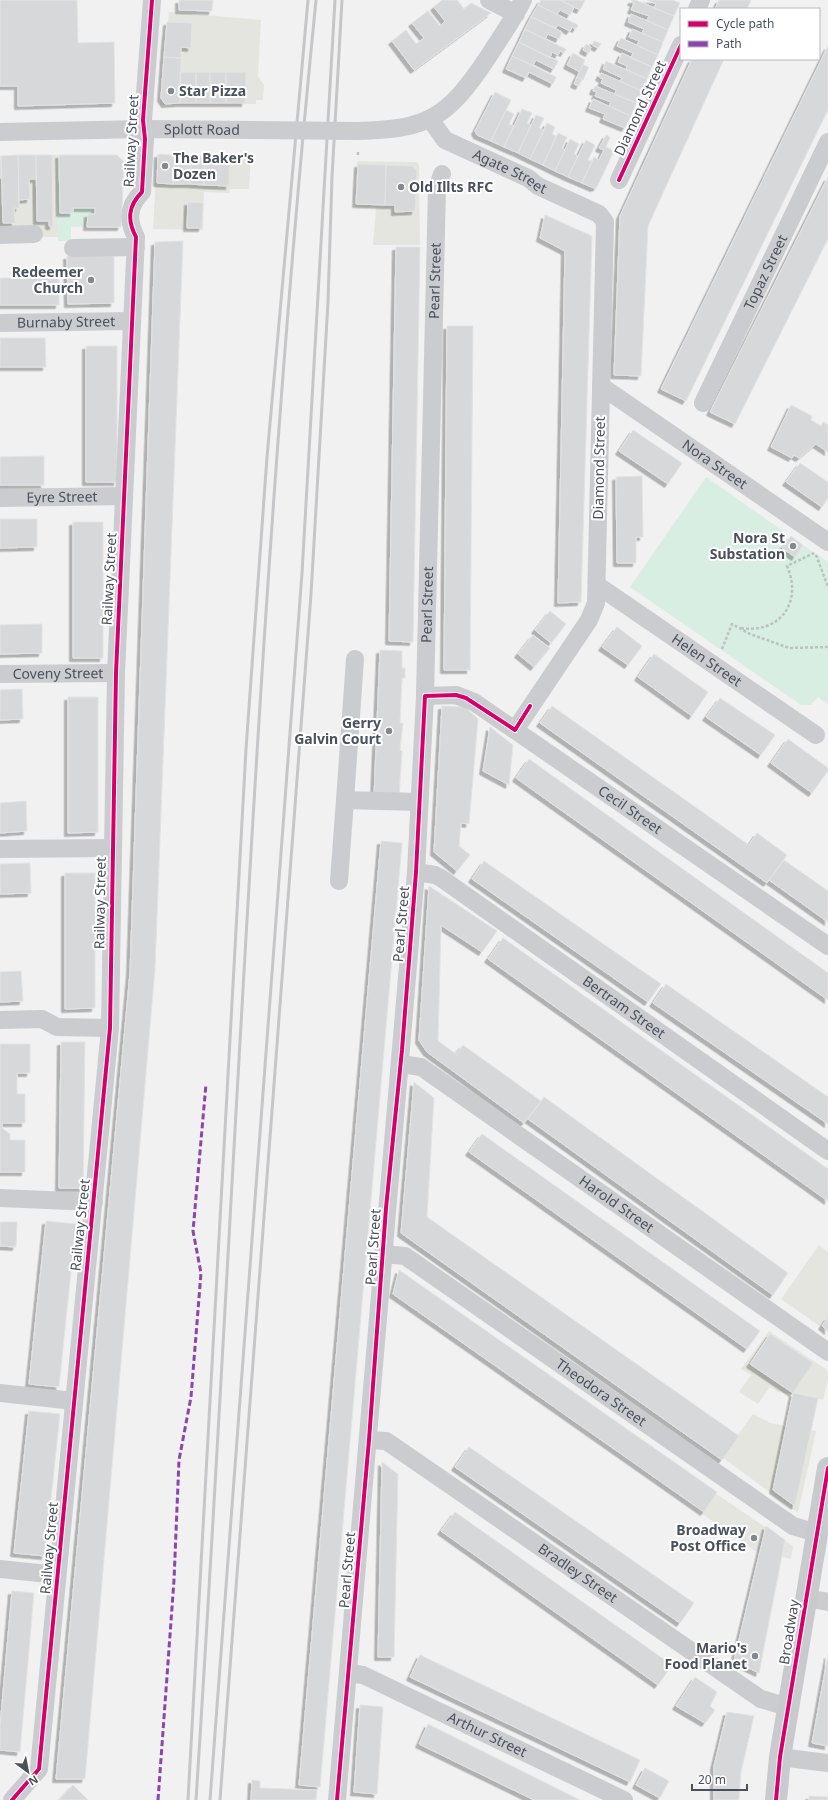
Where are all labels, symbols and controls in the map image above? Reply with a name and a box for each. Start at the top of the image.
legend [680,8,820,60]
text: Cycle path [716,15,774,32]
text: Path [716,35,742,52]
street label: Diamond Street [609,57,670,159]
place label: Star Pizza [179,81,246,100]
marker: Star Pizza [166,86,176,96]
street label: Railway Street [119,94,142,188]
street label: Splott Road [164,119,240,139]
street label: Agate Street [470,144,550,198]
place label: The Baker's Dozen [173,148,254,183]
marker: The Baker's Dozen [160,161,170,171]
place label: Old Illts RFC [409,177,493,196]
marker: Old Illts RFC [396,182,406,192]
street label: Topaz Street [739,231,791,313]
street label: Pearl Street [424,242,445,319]
place label: Redeemer Church [12,262,84,297]
marker: Redeemer Church [86,275,96,285]
street label: Burnaby Street [17,311,115,332]
street label: Diamond Street [588,416,609,520]
street label: Nora Street [679,435,751,493]
street label: Eyre Street [26,486,98,507]
place label: Nora St Substation [710,528,785,563]
street label: Railway Street [97,532,120,626]
marker: Nora St Substation [788,541,798,551]
street label: Pearl Street [416,566,437,643]
street label: Helen Street [668,629,746,691]
street label: Coveny Street [13,663,103,683]
place label: Gerry Galvin Court [294,713,381,748]
marker: Gerry Galvin Court [384,726,394,736]
street label: Cecil Street [595,781,666,838]
street label: Railway Street [89,857,110,949]
street label: Pearl Street [388,885,413,963]
street label: Bertram Street [579,971,670,1043]
street label: Harold Street [576,1171,658,1236]
street label: Railway Street [65,1178,94,1272]
street label: Pearl Street [360,1208,385,1286]
street label: Theodora Street [552,1354,650,1430]
street label: Railway Street [35,1501,62,1595]
place label: Broadway Post Office [670,1520,746,1555]
street label: Pearl Street [334,1531,359,1609]
marker: Broadway Post Office [749,1533,759,1543]
street label: Bradley Street [535,1539,622,1607]
street label: Broadway [774,1597,803,1666]
place label: Mario's Food Planet [665,1638,747,1673]
marker: Mario's Food Planet [750,1651,760,1661]
street label: Arthur Street [445,1707,530,1761]
north arrow [8,1752,48,1792]
scale bar [692,1766,747,1792]
text: 20 m [698,1771,726,1788]
text: N [26,1772,41,1790]

